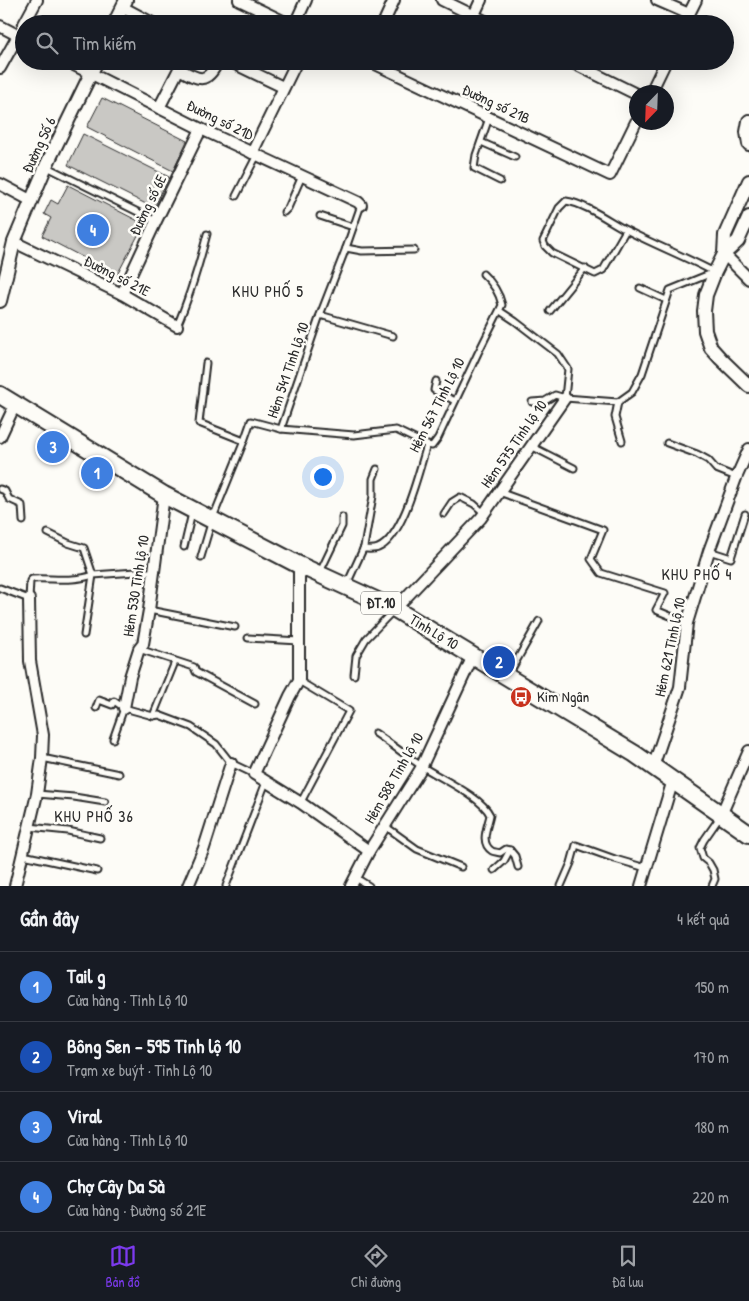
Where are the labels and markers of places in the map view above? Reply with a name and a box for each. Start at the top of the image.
pin: 4 [77,211,109,249]
pin: 3 [37,428,69,466]
pin: 1 [81,454,113,492]
pin: 2 [483,643,515,681]
bus stop icon: Kim Ngân [509,685,533,709]
place label: Kim Ngân [537,686,589,707]

